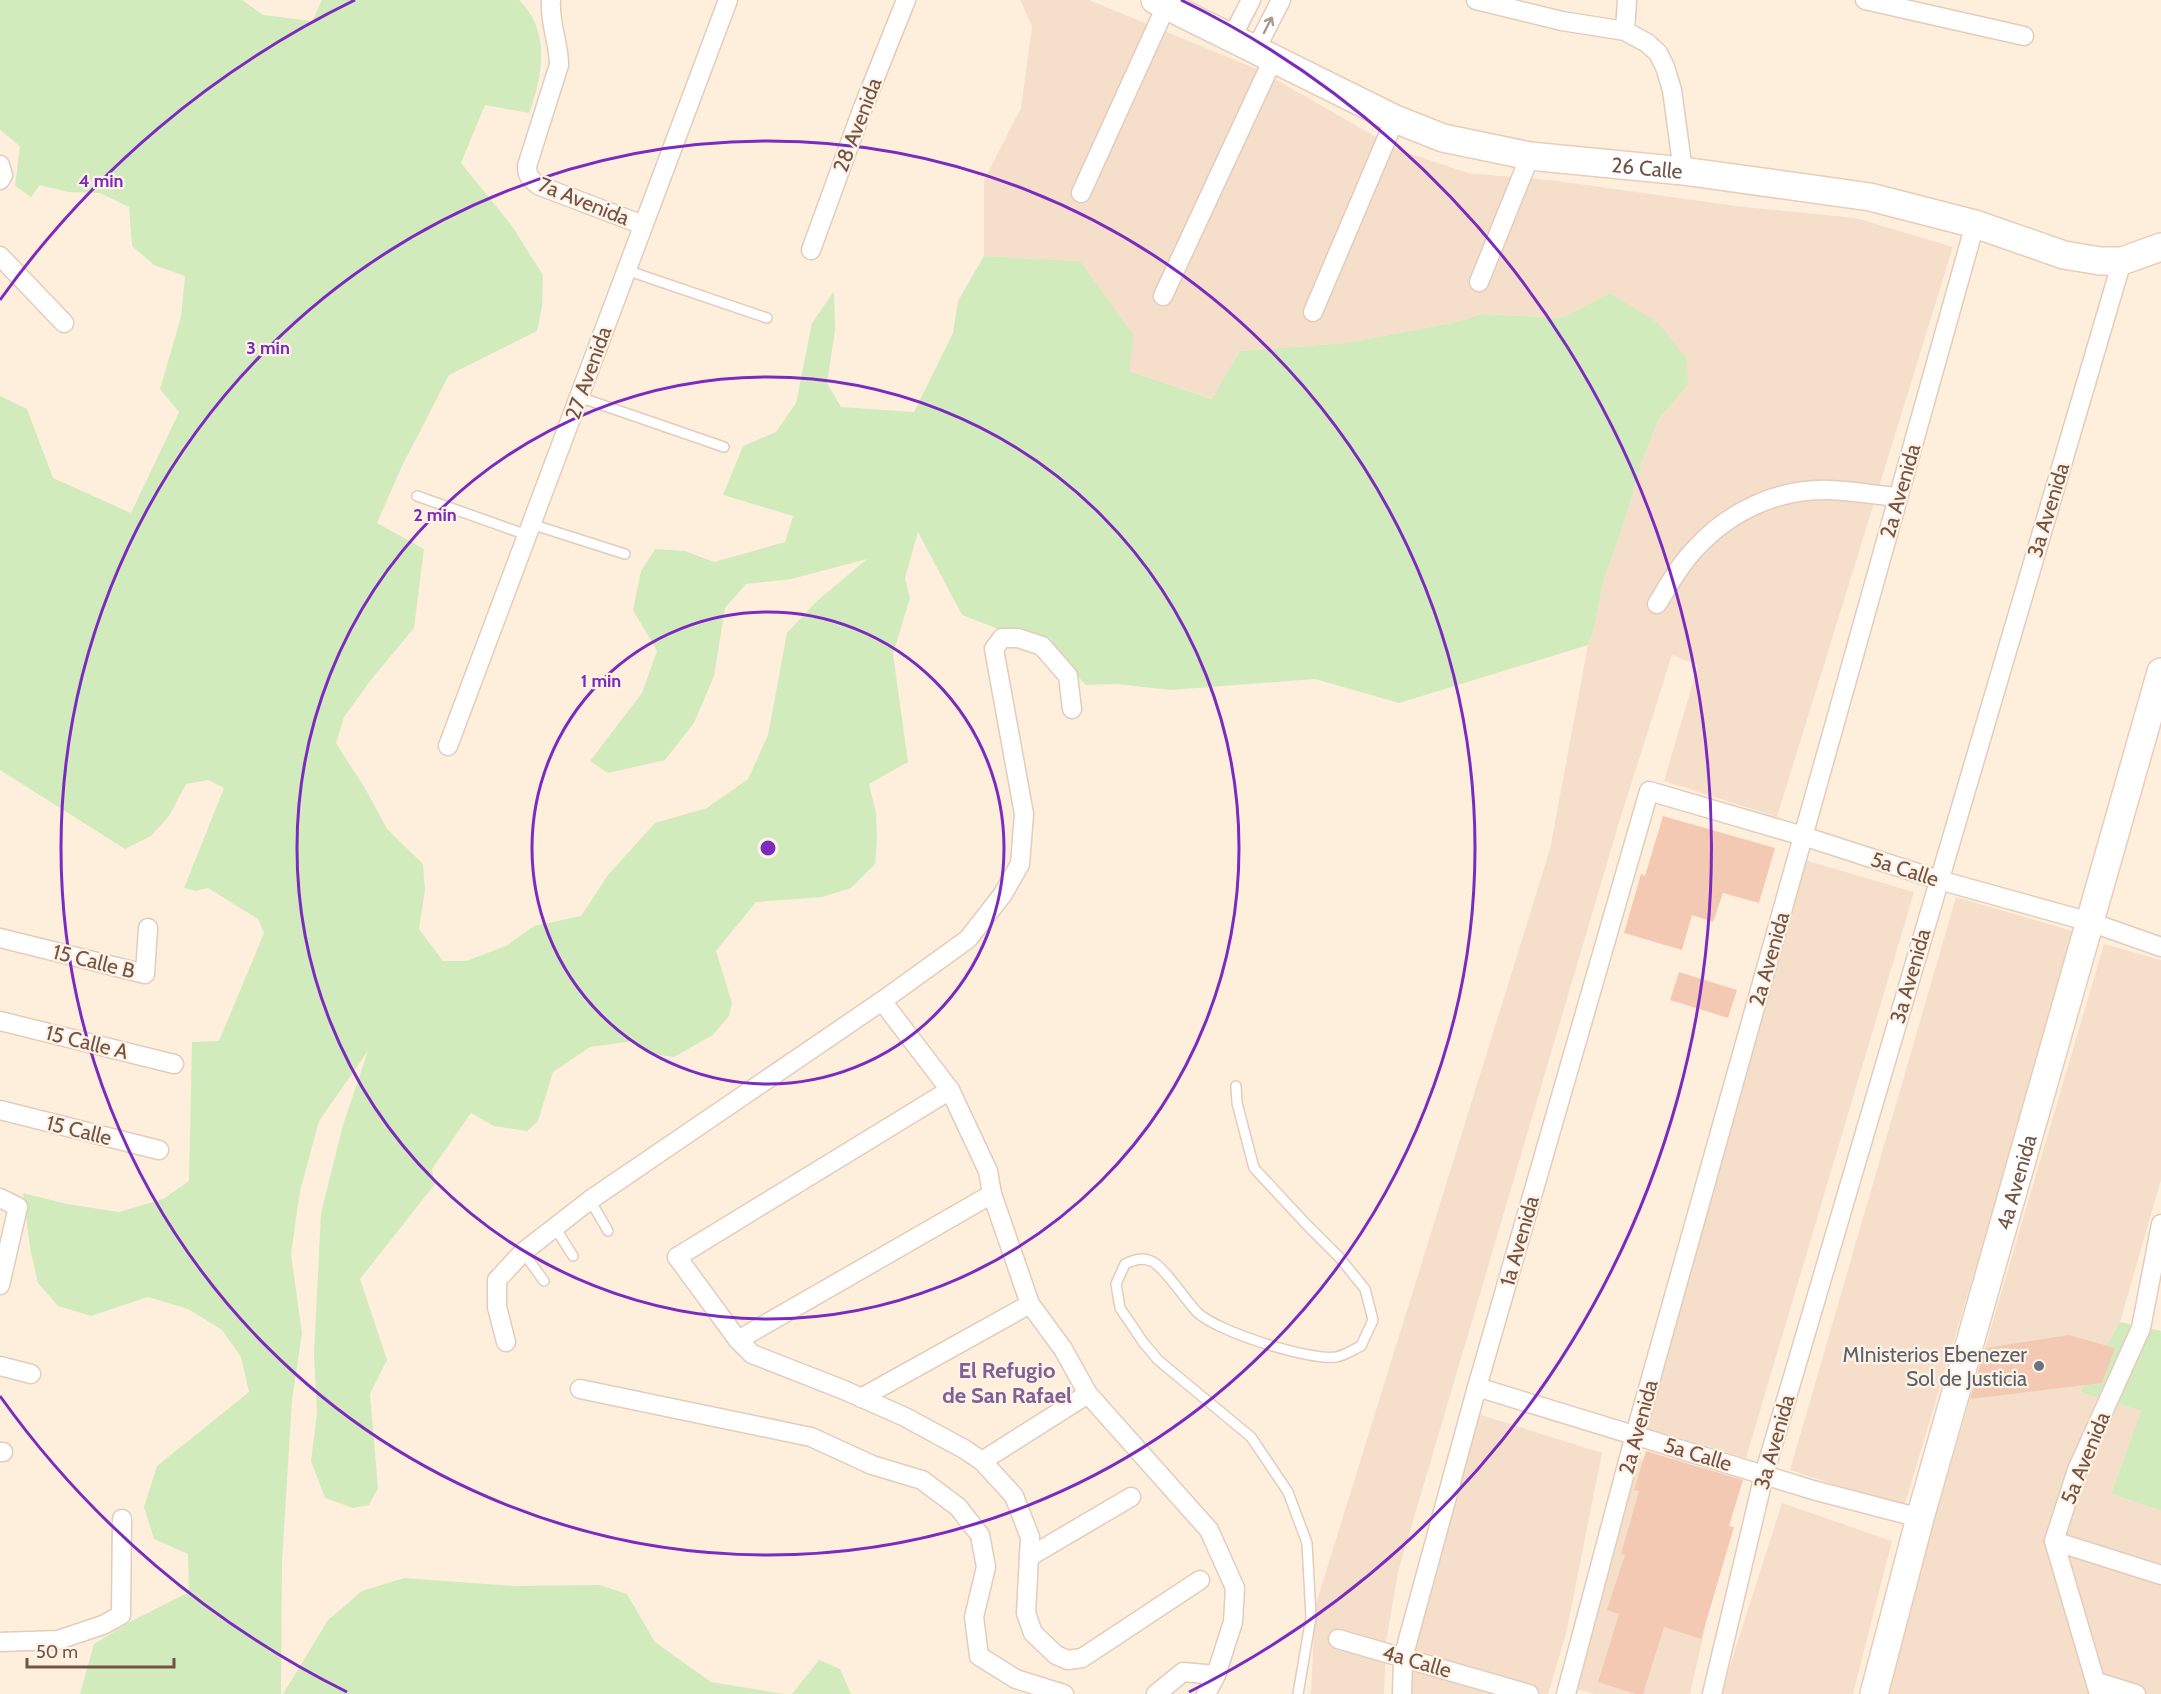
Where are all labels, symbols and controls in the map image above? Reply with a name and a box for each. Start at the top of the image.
one-way arrow [1263,16,1274,34]
street label: 28 Avenida [828,74,886,176]
street label: 26 Calle [1610,152,1684,183]
text: 4 min [78,170,124,192]
street label: 7a Avenida [535,171,633,231]
street label: 27 Avenida [560,323,616,423]
text: 3 min [246,337,290,359]
street label: 2a Avenida [1875,441,1925,541]
street label: 3a Avenida [2022,460,2074,560]
text: 2 min [413,504,457,526]
text: 1 min [581,670,621,692]
centre of rings [758,838,778,858]
street label: 5a Calle [1868,846,1942,892]
street label: 2a Avenida [1744,909,1794,1009]
street label: 3a Avenida [1885,926,1935,1026]
street label: 15 Calle B [50,939,138,983]
street label: 15 Calle A [43,1020,131,1064]
street label: 15 Calle [44,1110,115,1150]
street label: 4a Avenida [1990,1132,2041,1233]
street label: 1a Avenida [1494,1193,1544,1289]
place label: MInisterios Ebenezer Sol de Justicia [1843,1342,2027,1391]
district label: El Refugio de San Rafael [942,1357,1072,1409]
marker: MInisterios Ebenezer Sol de Justicia [2032,1359,2046,1373]
street label: 2a Avenida [1613,1377,1663,1477]
street label: 3a Avenida [1749,1392,1799,1492]
street label: 5a Avenida [2055,1408,2115,1508]
street label: 5a Calle [1661,1432,1735,1476]
scale bar [27,1631,174,1669]
street label: 4a Calle [1380,1639,1455,1683]
text: 50 m [36,1641,78,1663]

